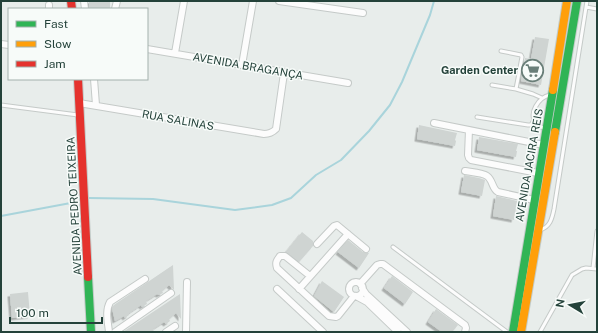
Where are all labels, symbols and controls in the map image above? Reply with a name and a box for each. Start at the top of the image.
legend [8,8,148,80]
text: Fast [44,17,69,31]
text: Slow [44,37,72,51]
street label: AVENIDA BRAGANÇA [192,50,304,83]
text: Jam [44,57,66,71]
supermarket icon: Garden Center [520,57,546,83]
place label: Garden Center [441,64,518,76]
street label: AVENIDA JACIRA REIS [513,107,545,223]
street label: RUA SALINAS [141,108,215,132]
street label: AVENIDA PEDRO TEIXEIRA [64,136,84,276]
north arrow [550,285,590,325]
text: N [553,298,567,309]
scale bar [10,299,102,325]
text: 100 m [16,306,49,320]

